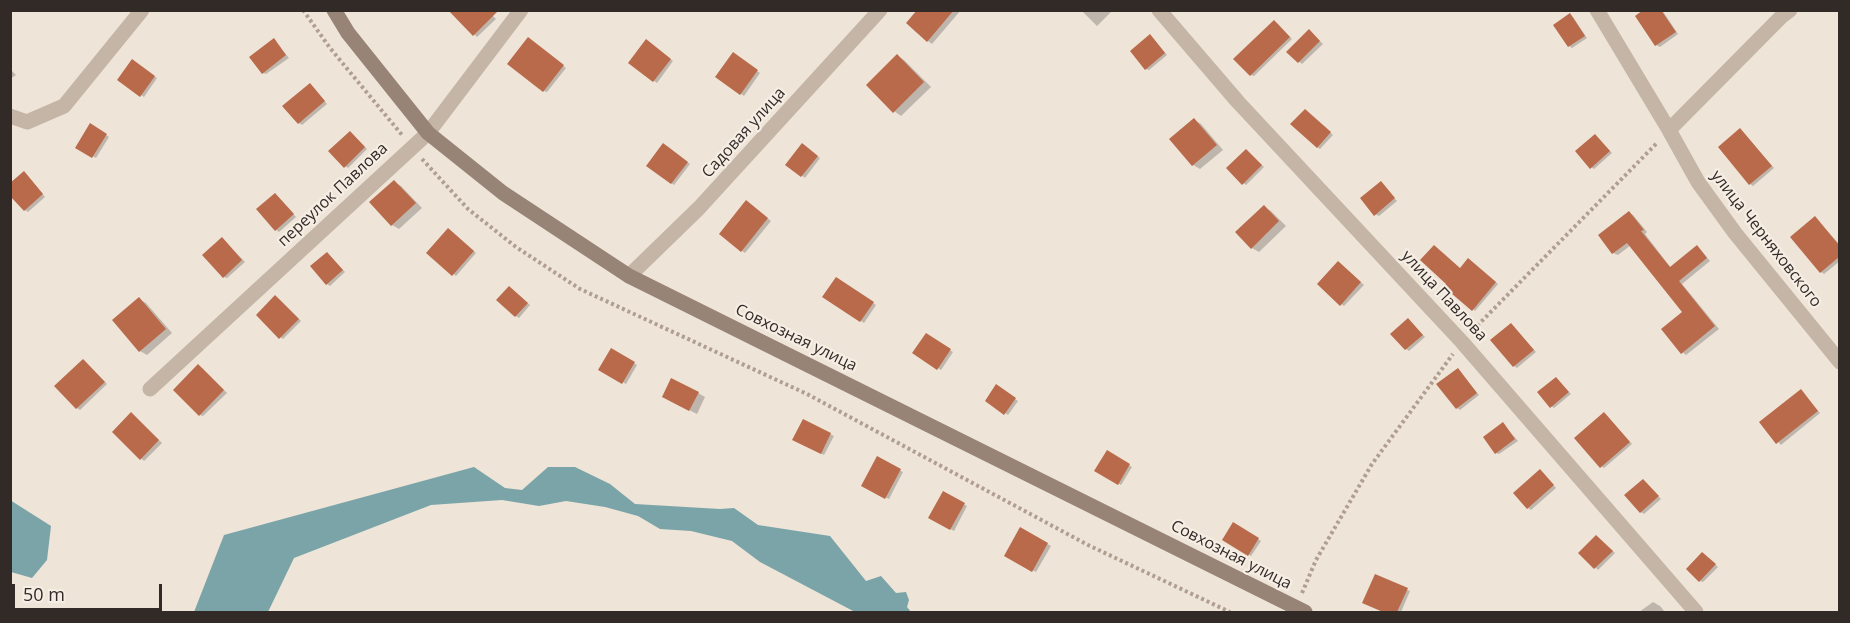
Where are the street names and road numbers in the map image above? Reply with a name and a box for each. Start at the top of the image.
street label: Садовая улица [698,84,790,182]
street label: переулок Павлова [274,139,392,251]
street label: улица Черняховского [1707,167,1825,311]
street label: улица Павлова [1397,247,1491,345]
street label: Совхозная улица [732,300,860,376]
street label: Совхозная улица [1167,516,1295,594]

